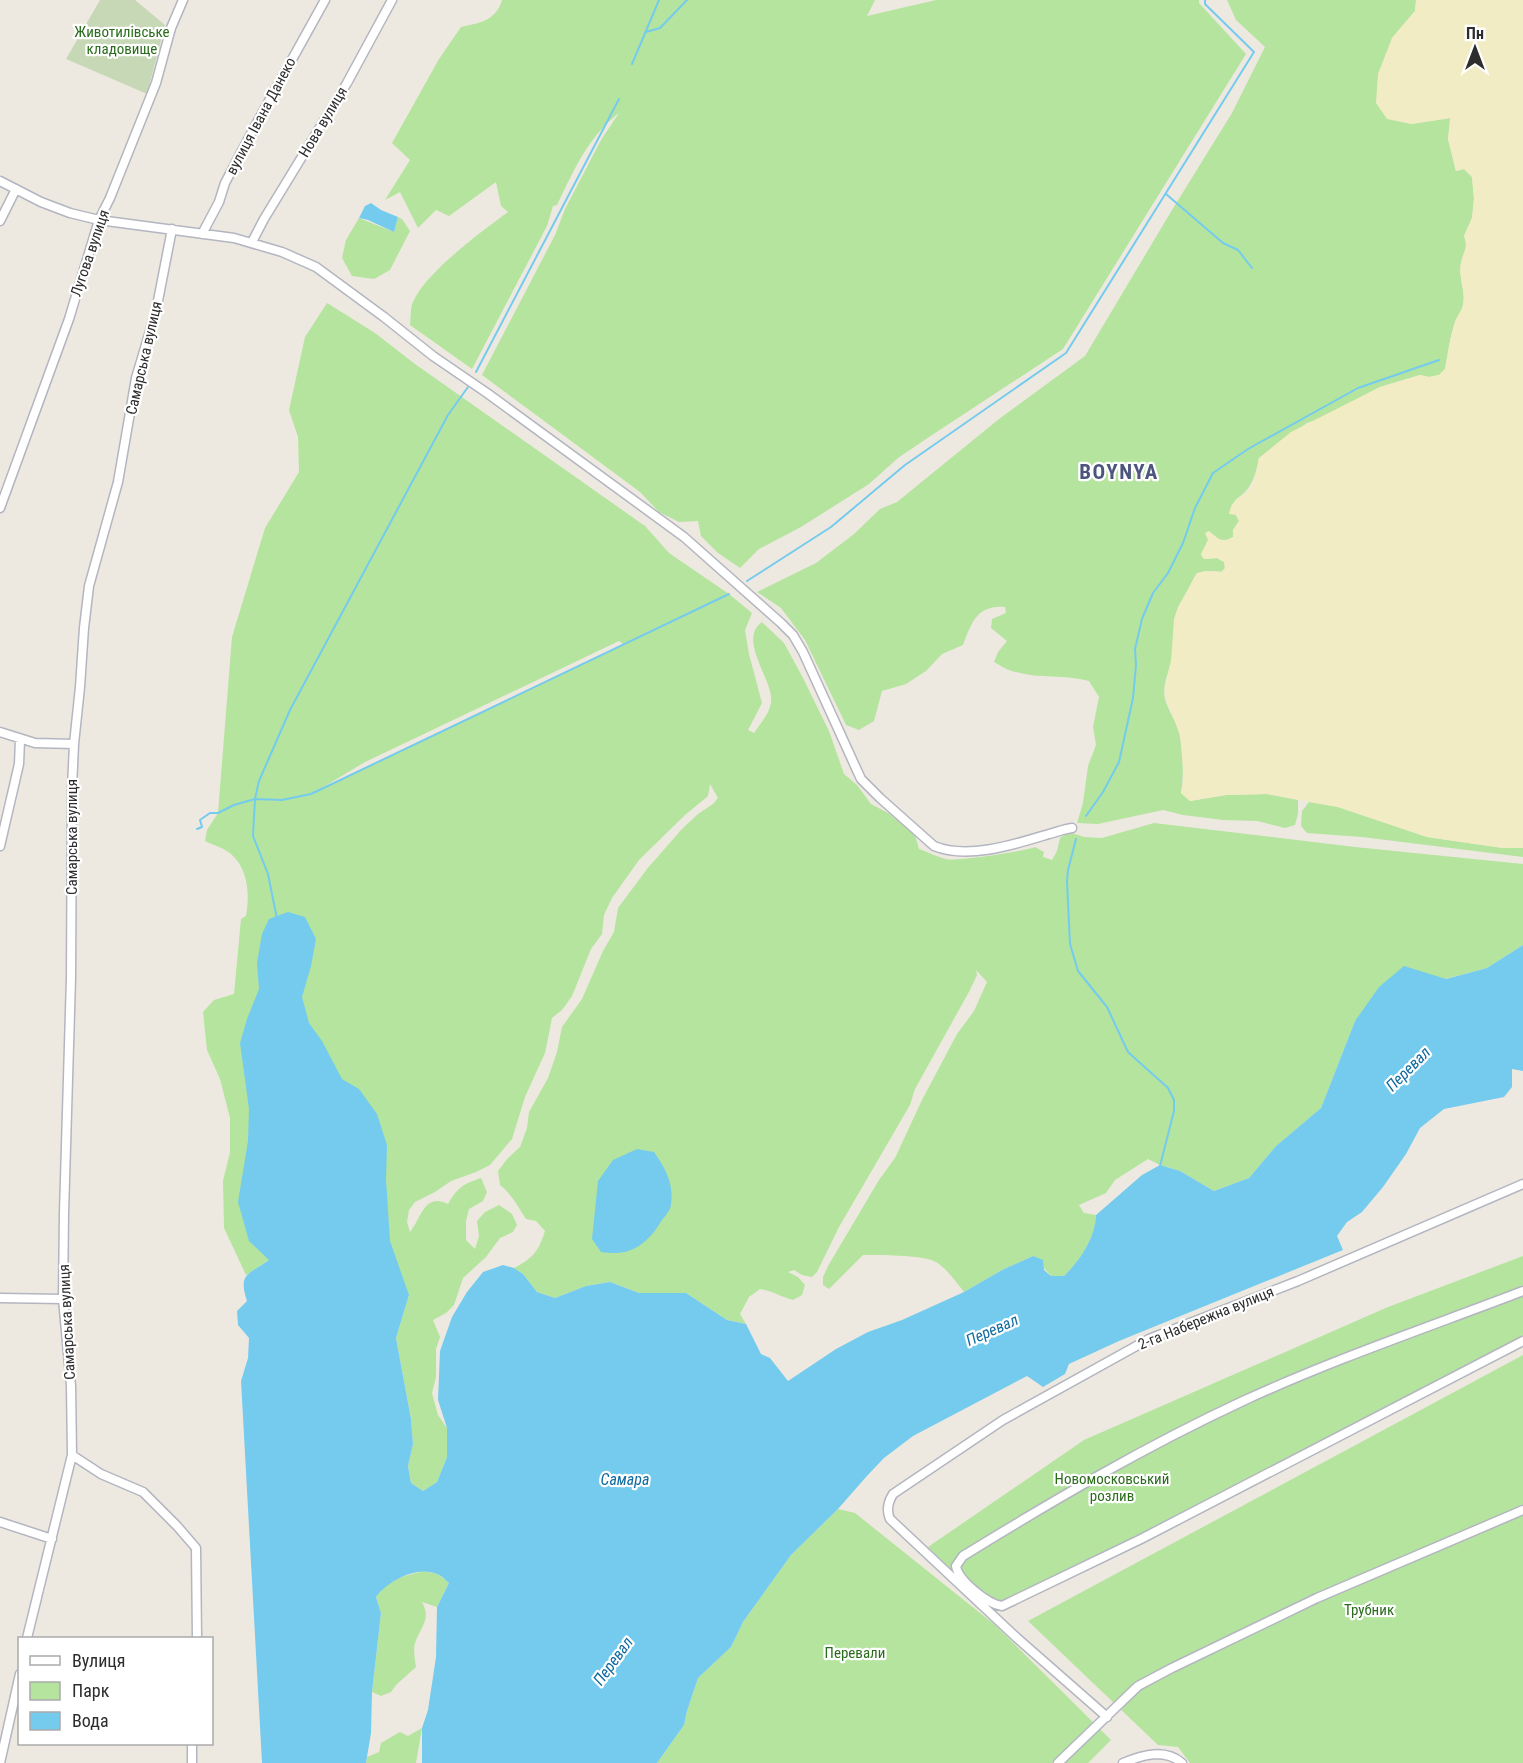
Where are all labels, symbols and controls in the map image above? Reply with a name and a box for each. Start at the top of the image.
north arrow [1445,18,1505,78]
park label: Животилівське кладовище [74,23,170,58]
text: Пн [1466,24,1484,43]
street label: вулиця Івана Данеко [222,54,300,178]
street label: Нова вулиця [295,84,351,160]
street label: Лугова вулиця [67,207,113,299]
street label: Самарська вулиця [122,300,166,416]
district label: BOYNYA [1079,460,1159,484]
street label: Самарська вулиця [63,779,81,895]
water label: Перевал [1382,1043,1434,1095]
street label: Самарська вулиця [55,1264,79,1380]
street label: 2-га Набережна вулиця [1136,1283,1276,1353]
water label: Перевал [963,1310,1021,1350]
water label: Самара [601,1470,649,1489]
park label: Новомосковський розлив [1055,1470,1169,1505]
park label: Трубник [1344,1601,1394,1619]
water label: Перевал [589,1633,637,1689]
legend [18,1637,213,1745]
park label: Перевали [825,1644,885,1662]
text: Вулиця [72,1650,126,1671]
text: Парк [72,1680,110,1701]
text: Вода [72,1710,109,1731]

